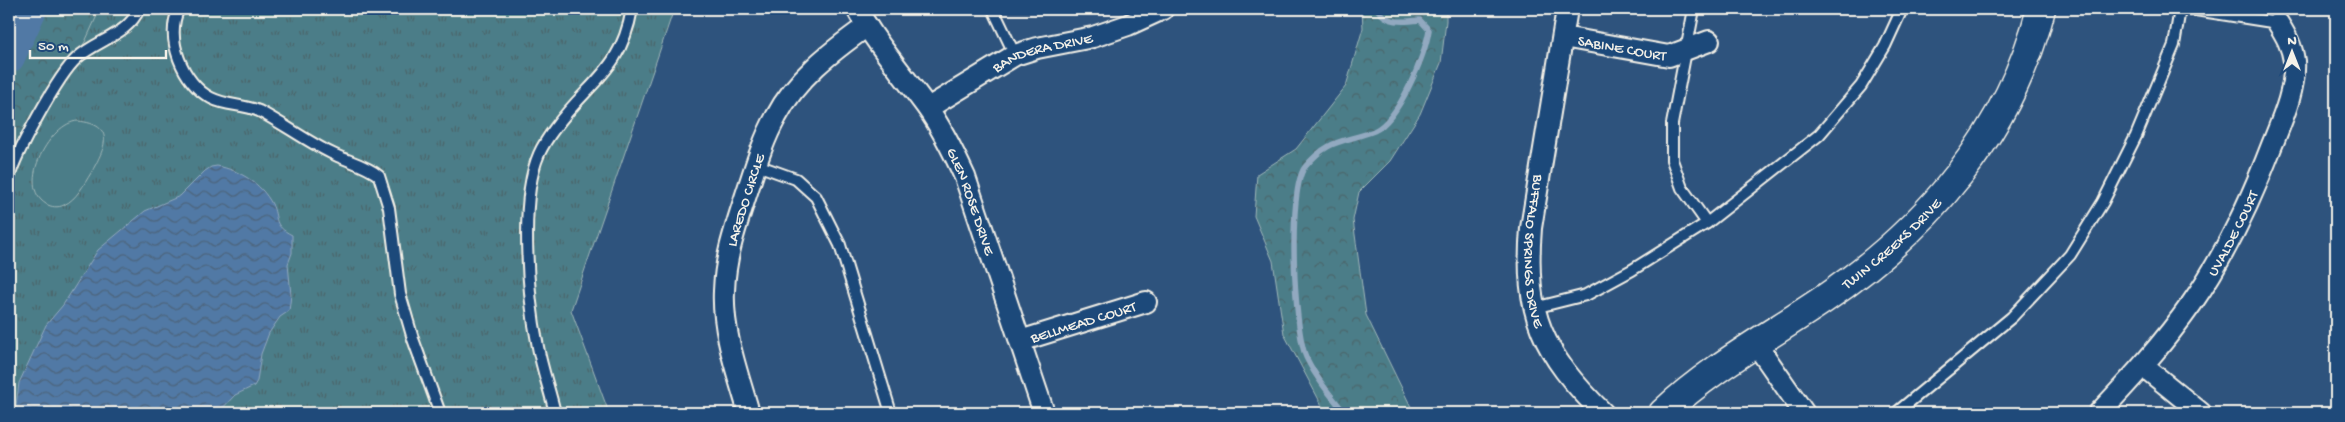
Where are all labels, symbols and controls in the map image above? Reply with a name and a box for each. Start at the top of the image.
scale bar [30,28,166,60]
north arrow [2268,28,2318,78]
street label: BANDERA DRIVE [989,30,1095,78]
street label: SABINE COURT [1576,33,1668,67]
text: N [2287,33,2297,50]
text: 50 m [38,38,69,56]
street label: GLEN ROSE DRIVE [941,145,998,258]
street label: LAREDO CIRCLE [724,151,770,249]
street label: BUFFALO SPRINGS DRIVE [1519,172,1547,331]
street label: UVALDE COURT [2205,187,2264,280]
street label: TWIN CREEKS DRIVE [1838,195,1947,295]
street label: BELLMEAD COURT [1028,298,1140,348]

